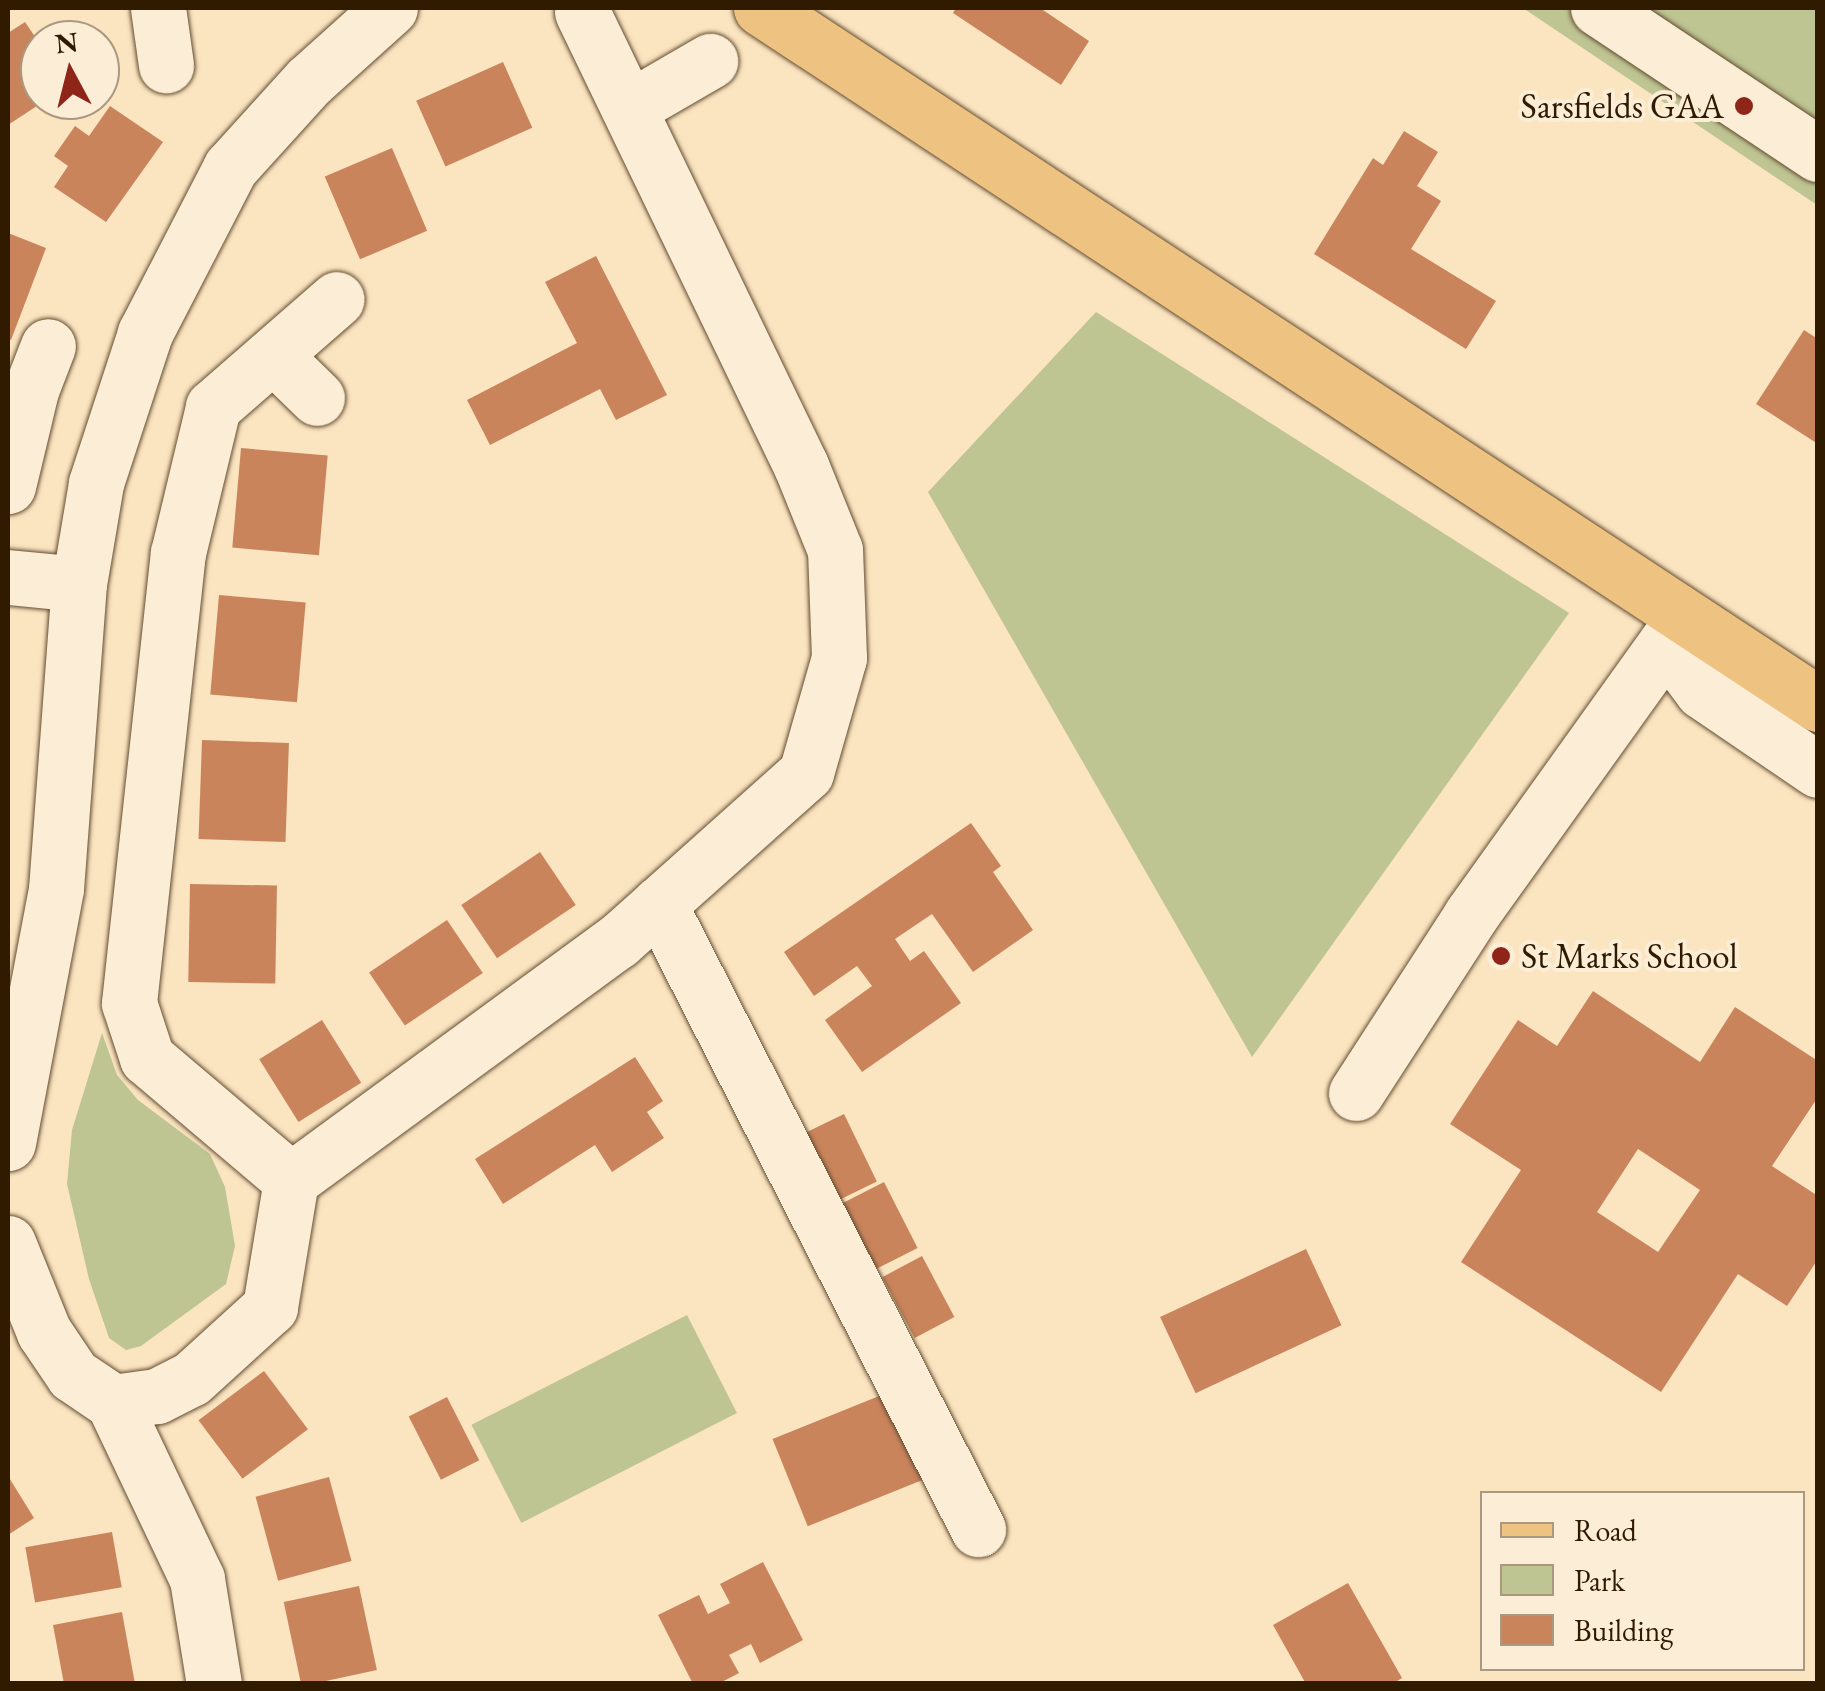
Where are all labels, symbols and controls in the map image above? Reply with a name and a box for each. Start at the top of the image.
north arrow [20,20,120,120]
text: N [53,23,80,61]
place label: Sarsfields GAA [1521,85,1724,127]
marker: Sarsfields GAA [1733,95,1755,117]
place label: St Marks School [1521,935,1738,977]
marker: St Marks School [1490,945,1512,967]
legend [1480,1491,1805,1671]
text: Road [1574,1511,1637,1550]
text: Park [1574,1561,1625,1600]
text: Building [1574,1611,1673,1650]

